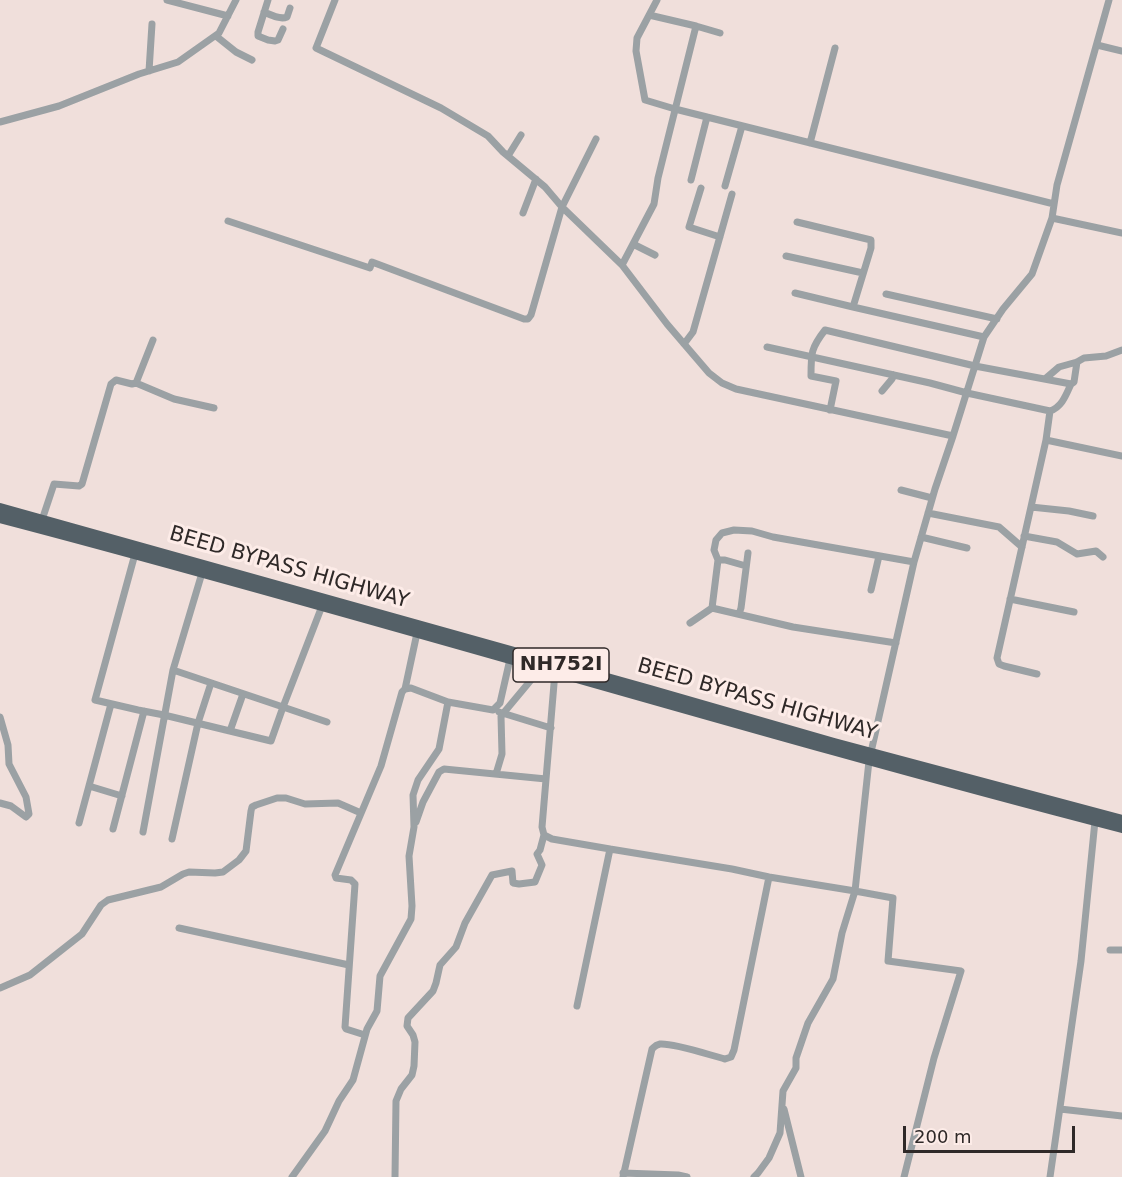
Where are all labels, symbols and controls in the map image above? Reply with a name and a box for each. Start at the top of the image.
street label: BEED BYPASS HIGHWAY [166,522,412,614]
road number: NH752I [513,648,609,682]
street label: BEED BYPASS HIGHWAY [634,654,880,746]
scale bar [906,1114,1078,1152]
text: 200 m [914,1126,972,1147]

